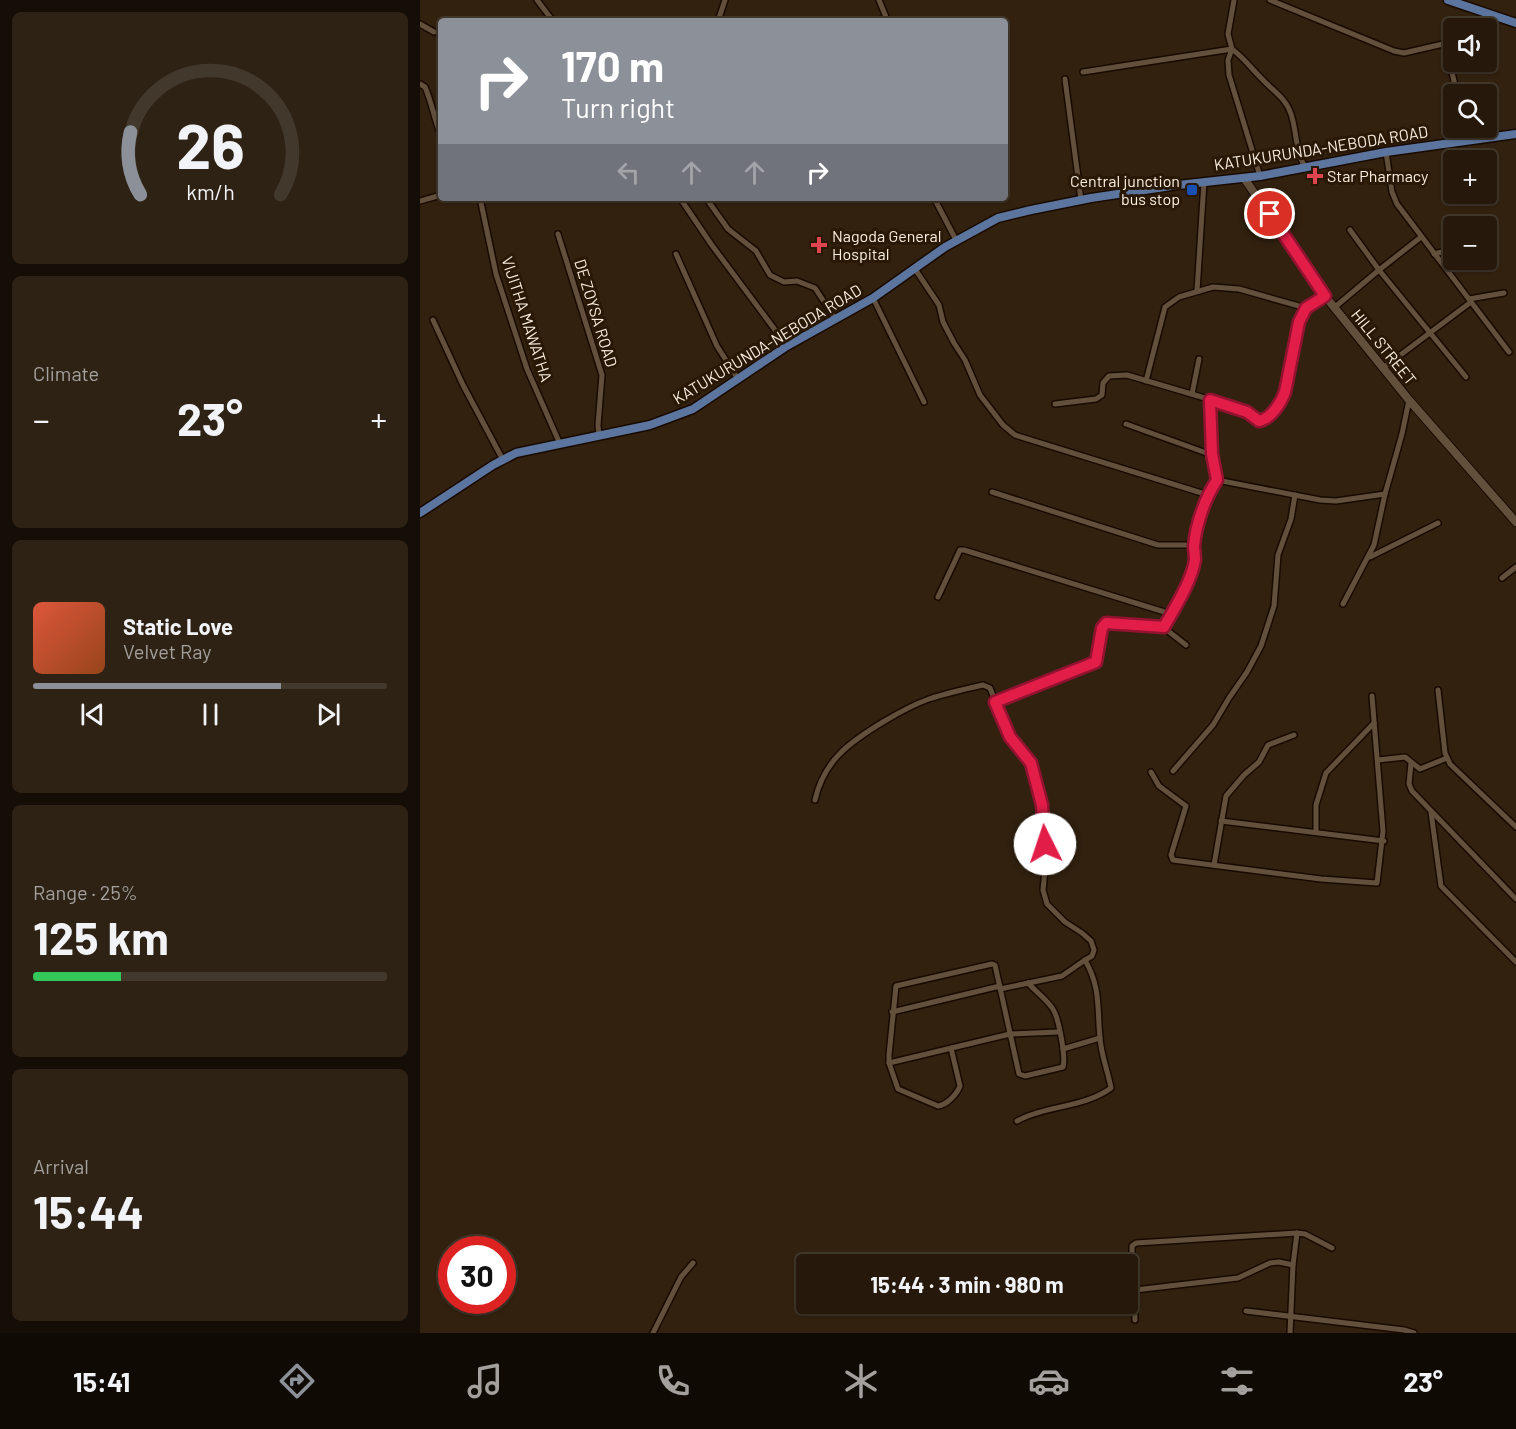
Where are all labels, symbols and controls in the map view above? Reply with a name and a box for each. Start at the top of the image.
map controls [1443,18,1497,270]
button: sound [1443,18,1497,72]
text: 170 m [561,40,664,90]
icon: right [462,42,540,120]
button: search [1443,84,1497,138]
text: Turn right [561,91,675,123]
text: 26 [176,107,244,181]
street label: KATUKURUNDA-NEBODA ROAD [1212,121,1429,174]
button: + [1443,150,1497,204]
icon: left [612,156,645,189]
icon: ahead [675,156,708,189]
icon: ahead [738,156,771,189]
icon: right [801,156,834,189]
place label: Star Pharmacy [1327,166,1429,185]
marker: Star Pharmacy [1308,169,1322,183]
place label: Central junction bus stop [1070,171,1180,208]
text: km/h [186,179,234,204]
marker: Central junction bus stop [1185,183,1199,197]
pin [1244,188,1295,239]
icon: arrive [1253,197,1286,230]
button: − [1443,216,1497,270]
place label: Nagoda General Hospital [832,226,941,263]
marker: Nagoda General Hospital [810,236,828,254]
street label: VIJITHA MAWATHA [498,254,557,384]
street label: DE ZOYSA ROAD [571,257,622,369]
street label: KATUKURUNDA-NEBODA ROAD [669,280,864,407]
street label: HILL STREET [1348,305,1421,389]
text: Climate [33,361,99,385]
text: 23° [177,391,243,445]
text: − [33,399,50,439]
text: + [370,399,387,439]
text: Static Love [123,613,233,639]
text: Velvet Ray [123,639,212,663]
icon: previous [76,698,109,731]
icon: pause [194,698,227,731]
icon: next [312,698,345,731]
position arrow [1013,812,1077,876]
text: Range · 25% [33,880,138,904]
text: 125 km [33,910,169,964]
text: Arrival [33,1154,89,1178]
text: 15:44 [33,1184,144,1238]
speed limit sign: 30 [438,1236,516,1314]
text: 15:44 · 3 min · 980 m [870,1271,1064,1297]
icon: directions [276,1360,318,1402]
icon: music [464,1360,506,1402]
icon: phone [652,1360,694,1402]
icon: climate [840,1360,882,1402]
icon: car [1028,1360,1070,1402]
icon: filters [1216,1360,1258,1402]
text: 15:41 [73,1365,130,1397]
text: 23° [1404,1365,1443,1397]

